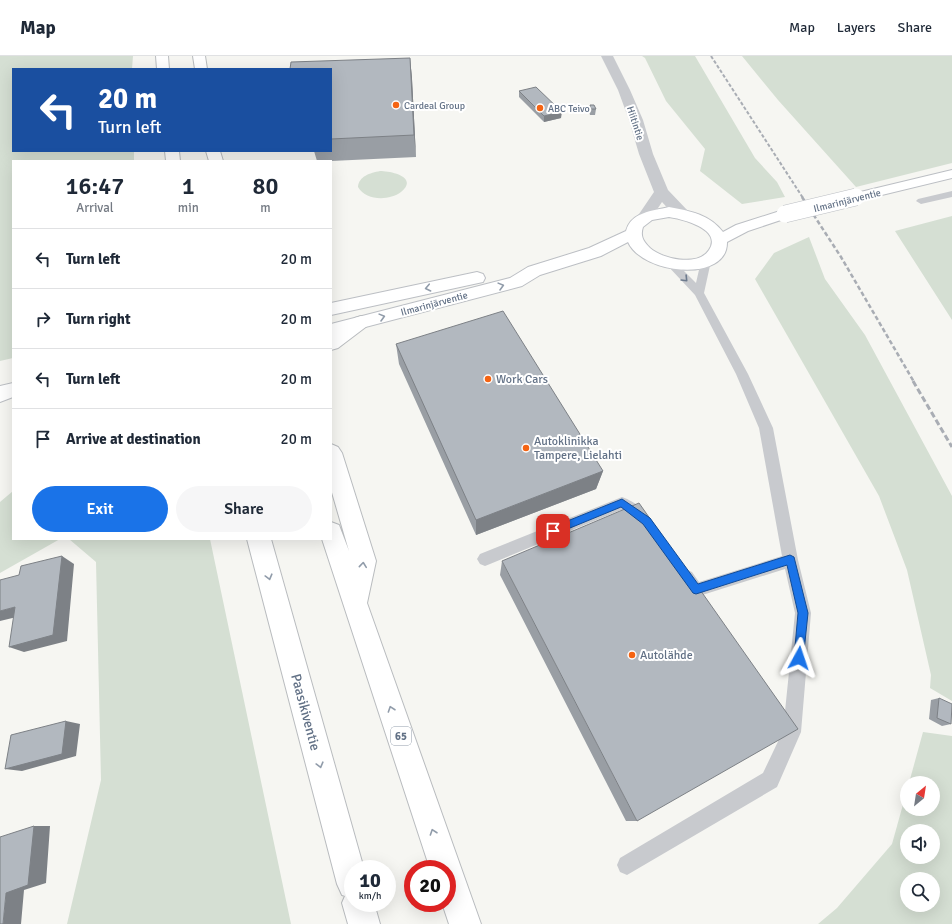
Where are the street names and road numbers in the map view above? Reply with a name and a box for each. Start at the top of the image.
street label: Hiitintie [624,105,646,142]
street label: Ilmarinjärventie [812,187,882,215]
street label: Ilmarinjärventie [399,289,469,319]
street label: Paasikiventie [287,672,324,752]
road number: 65 [391,727,411,745]

